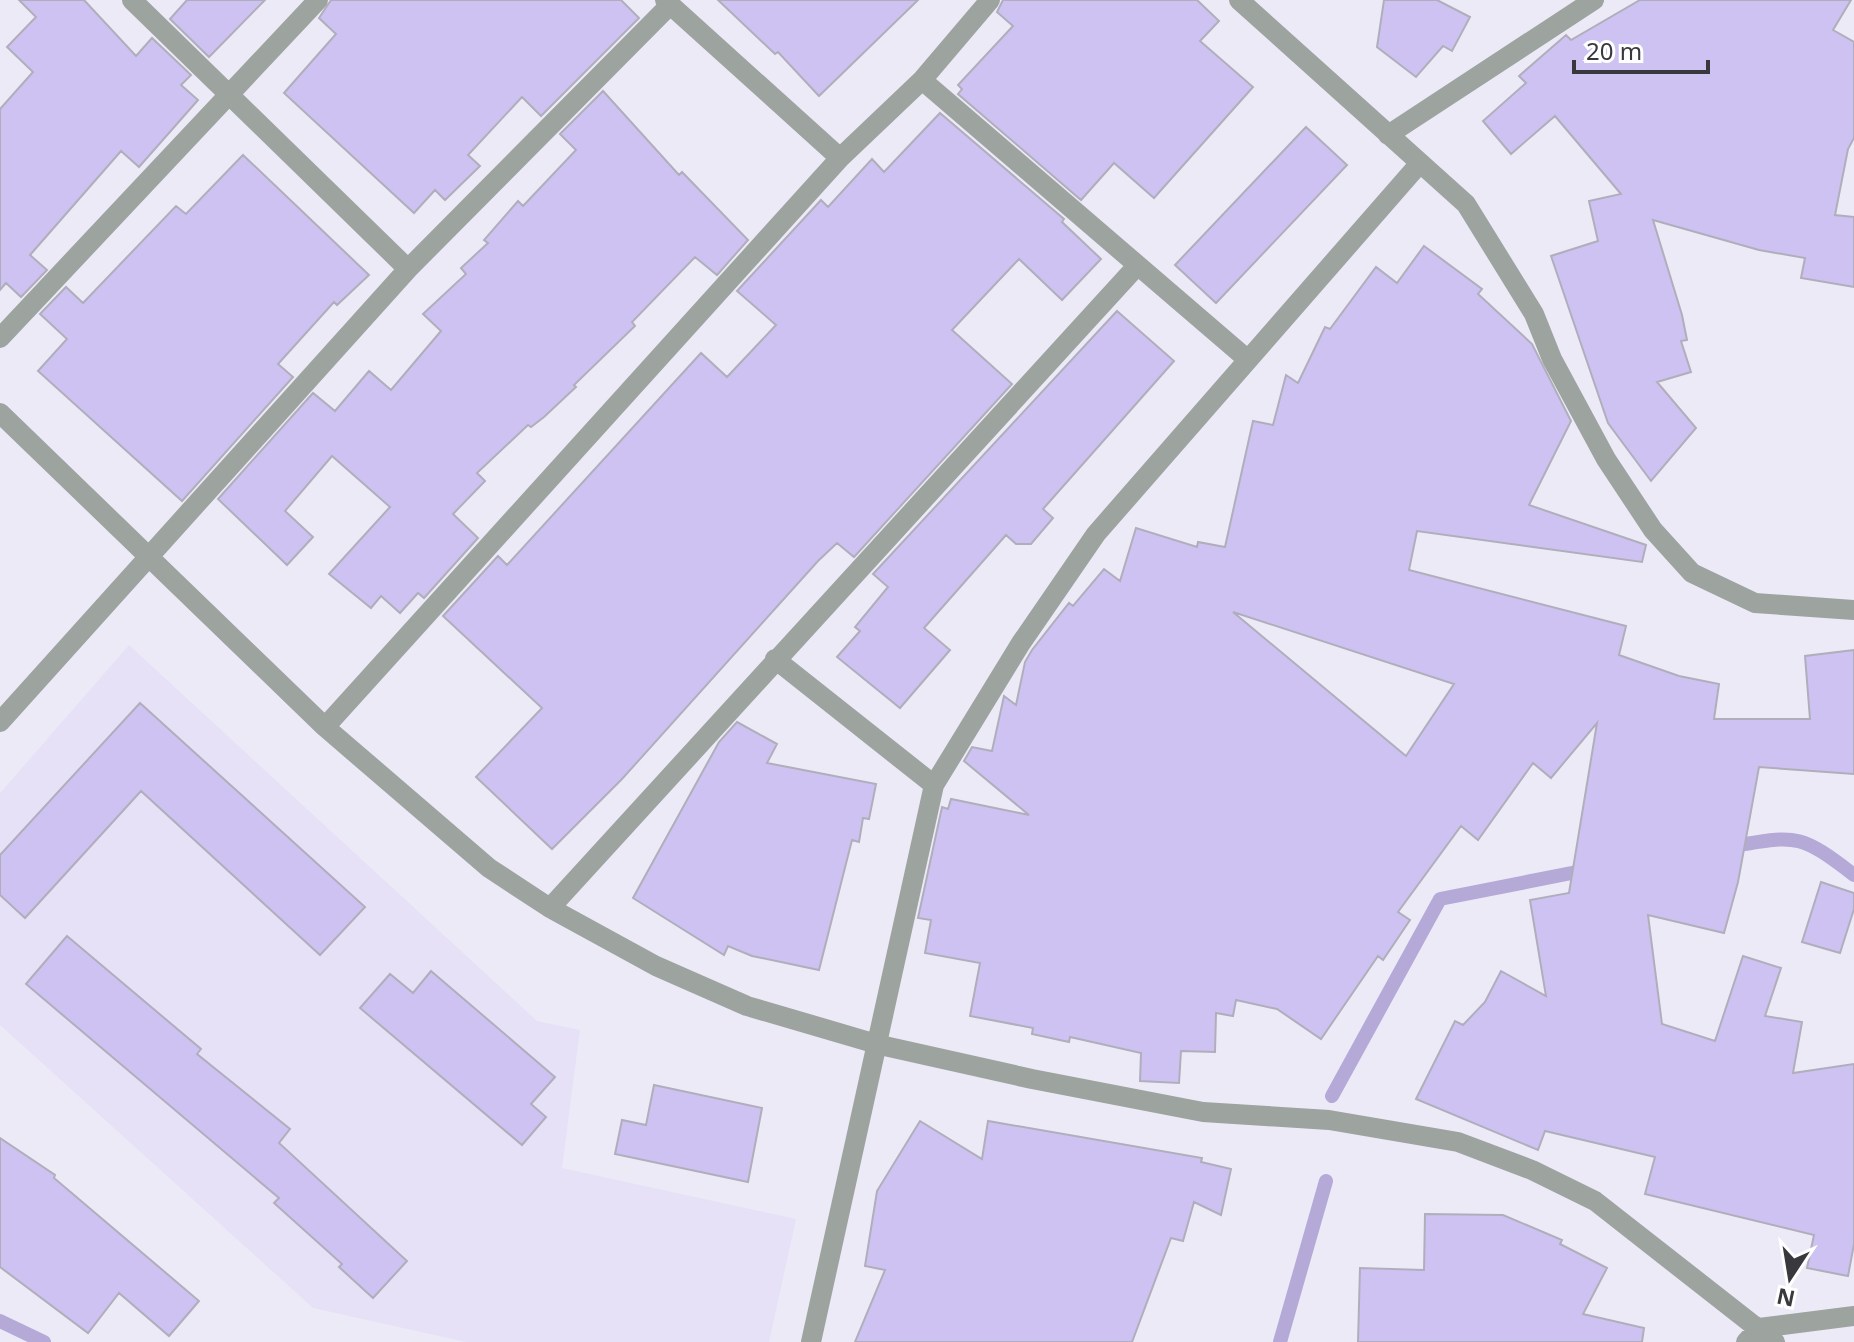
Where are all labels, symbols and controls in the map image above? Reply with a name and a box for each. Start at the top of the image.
scale bar [1574,24,1708,74]
text: 20 m [1586,34,1642,67]
north arrow [1750,1238,1830,1318]
text: N [1774,1282,1798,1315]

